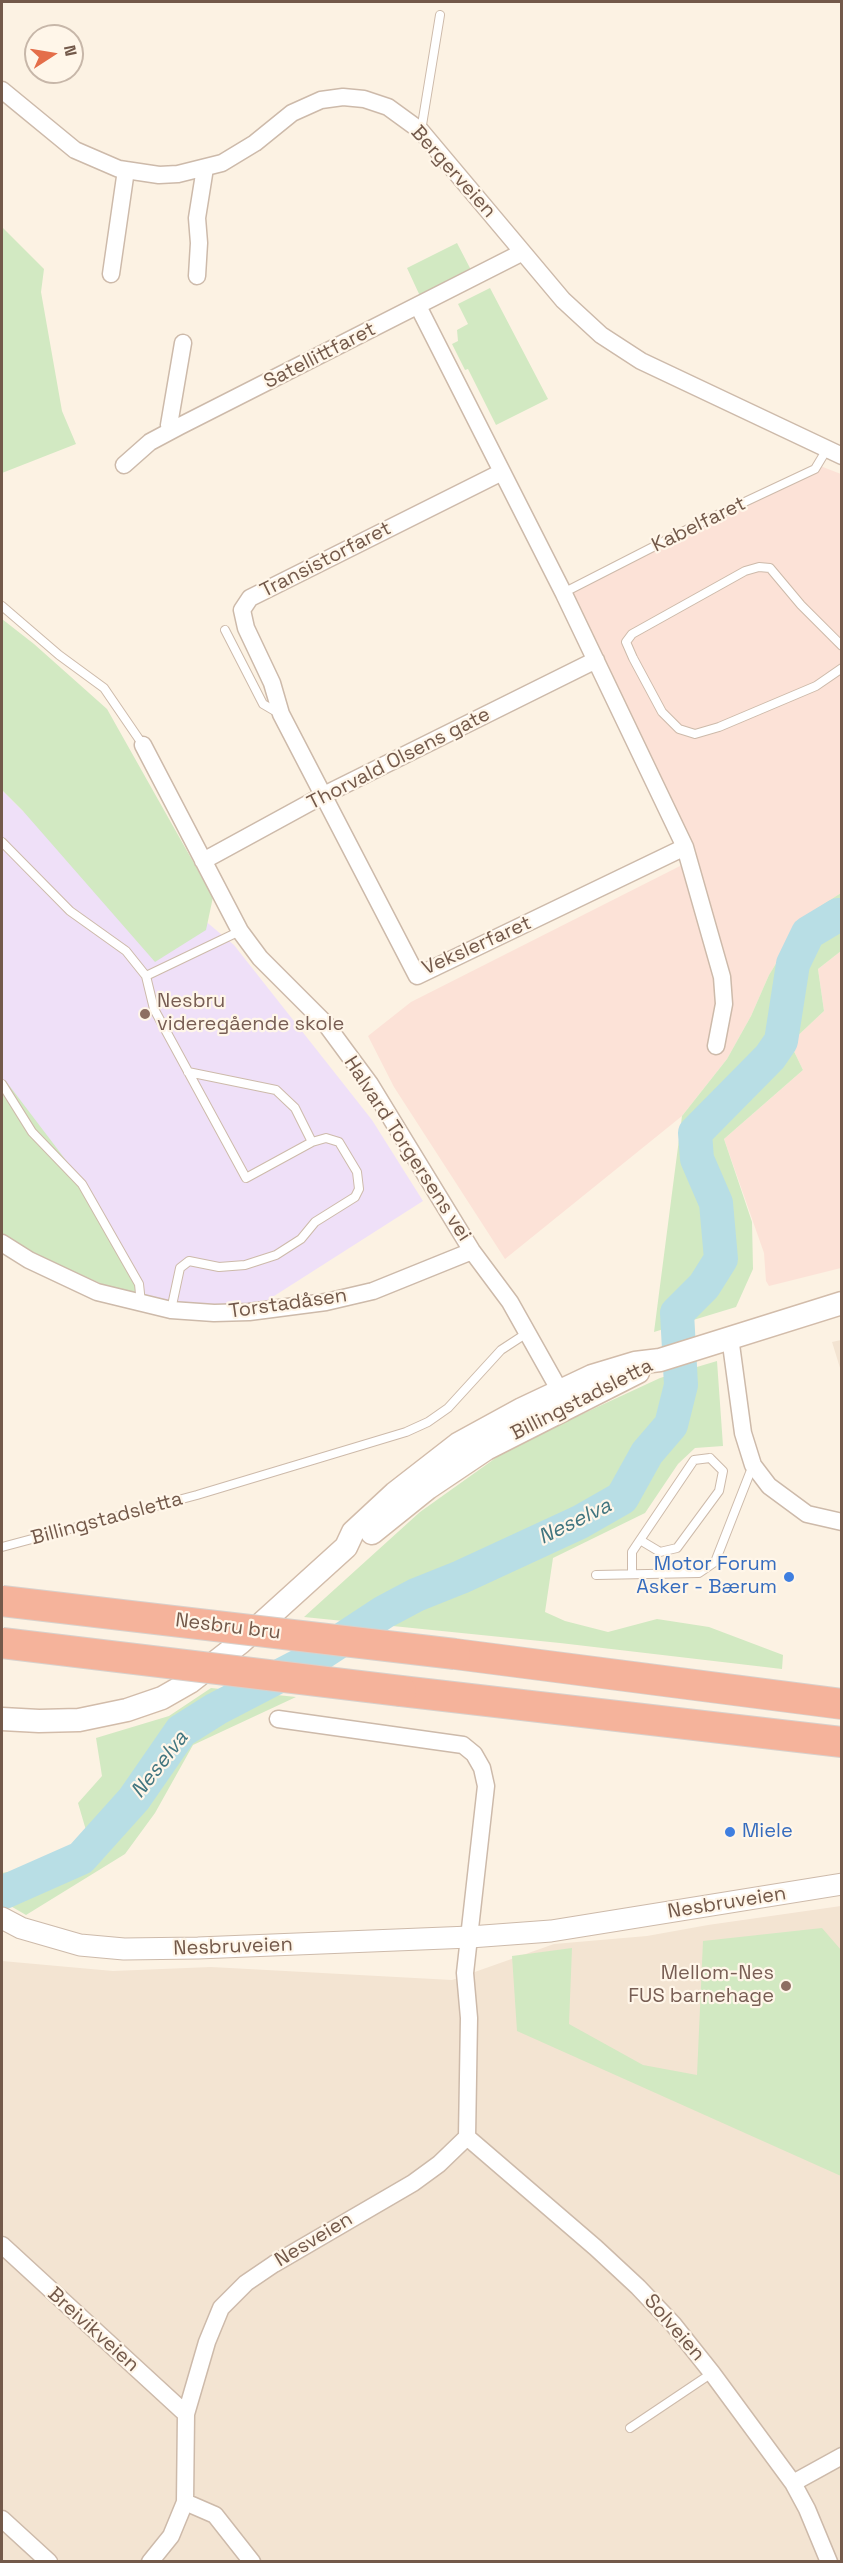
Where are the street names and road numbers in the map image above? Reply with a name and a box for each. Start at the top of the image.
street label: Bergerveien [405,121,501,223]
street label: Satellittfaret [260,318,380,394]
street label: Kabelfaret [648,492,750,558]
street label: Transistorfaret [257,517,395,603]
street label: Thorvald Olsens gate [304,703,494,815]
street label: Vekslerfaret [419,911,535,981]
street label: Halvard Torgersens vei [338,1052,476,1246]
street label: Torstadåsen [227,1284,349,1324]
street label: Billingstadsletta [507,1354,657,1446]
street label: Billingstadsletta [29,1487,185,1551]
street label: Nesbru bru [174,1609,282,1645]
street label: Nesbruveien [666,1882,788,1924]
street label: Nesbruveien [173,1933,293,1961]
street label: Nesveien [271,2207,357,2273]
street label: Breivikveien [42,2283,144,2377]
street label: Solveien [638,2290,710,2366]

